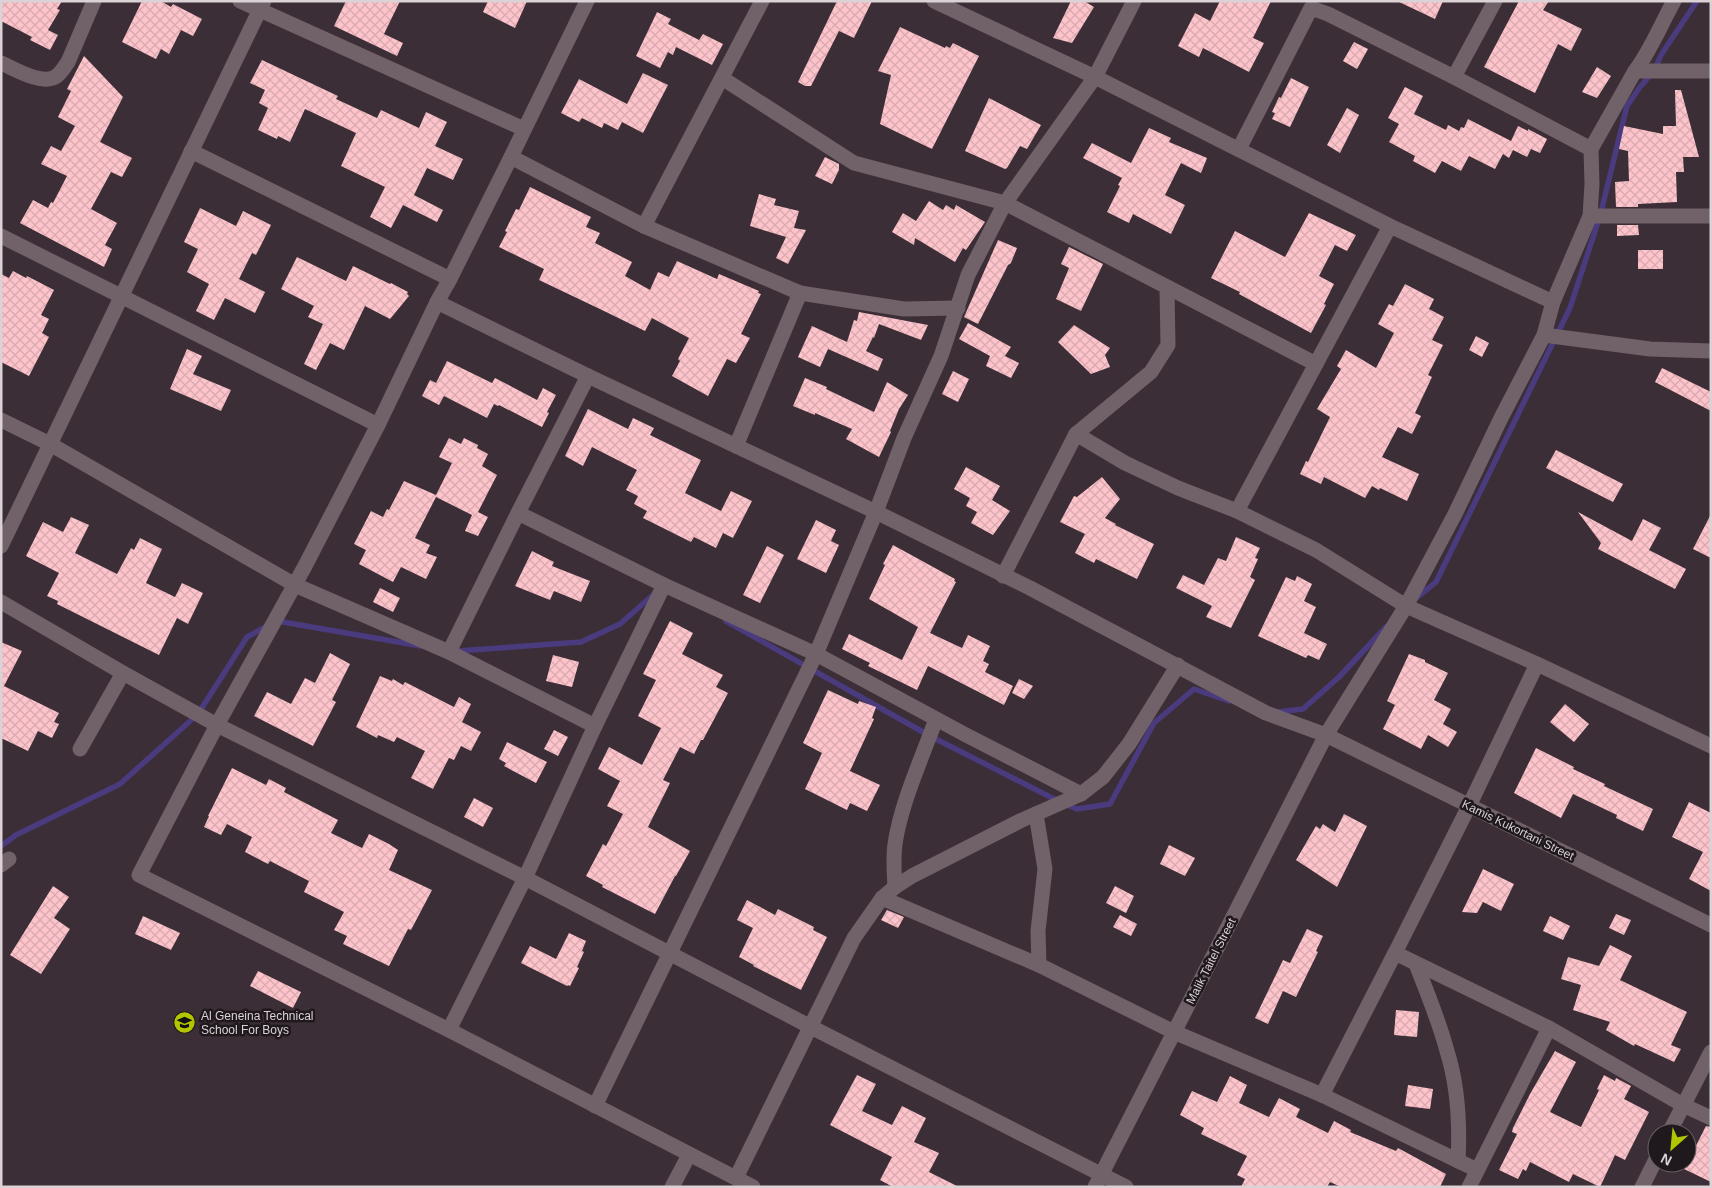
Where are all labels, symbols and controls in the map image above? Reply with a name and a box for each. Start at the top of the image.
street label: Kamis Kukortani Street [1460,797,1577,863]
street label: Malik Taitel Street [1183,915,1239,1006]
place label: Al Geneina Technical School For Boys [201,1009,314,1037]
school or university icon: Al Geneina Technical School For Boys [173,1011,197,1035]
north arrow [1647,1123,1697,1173]
text: N [1658,1150,1674,1169]

